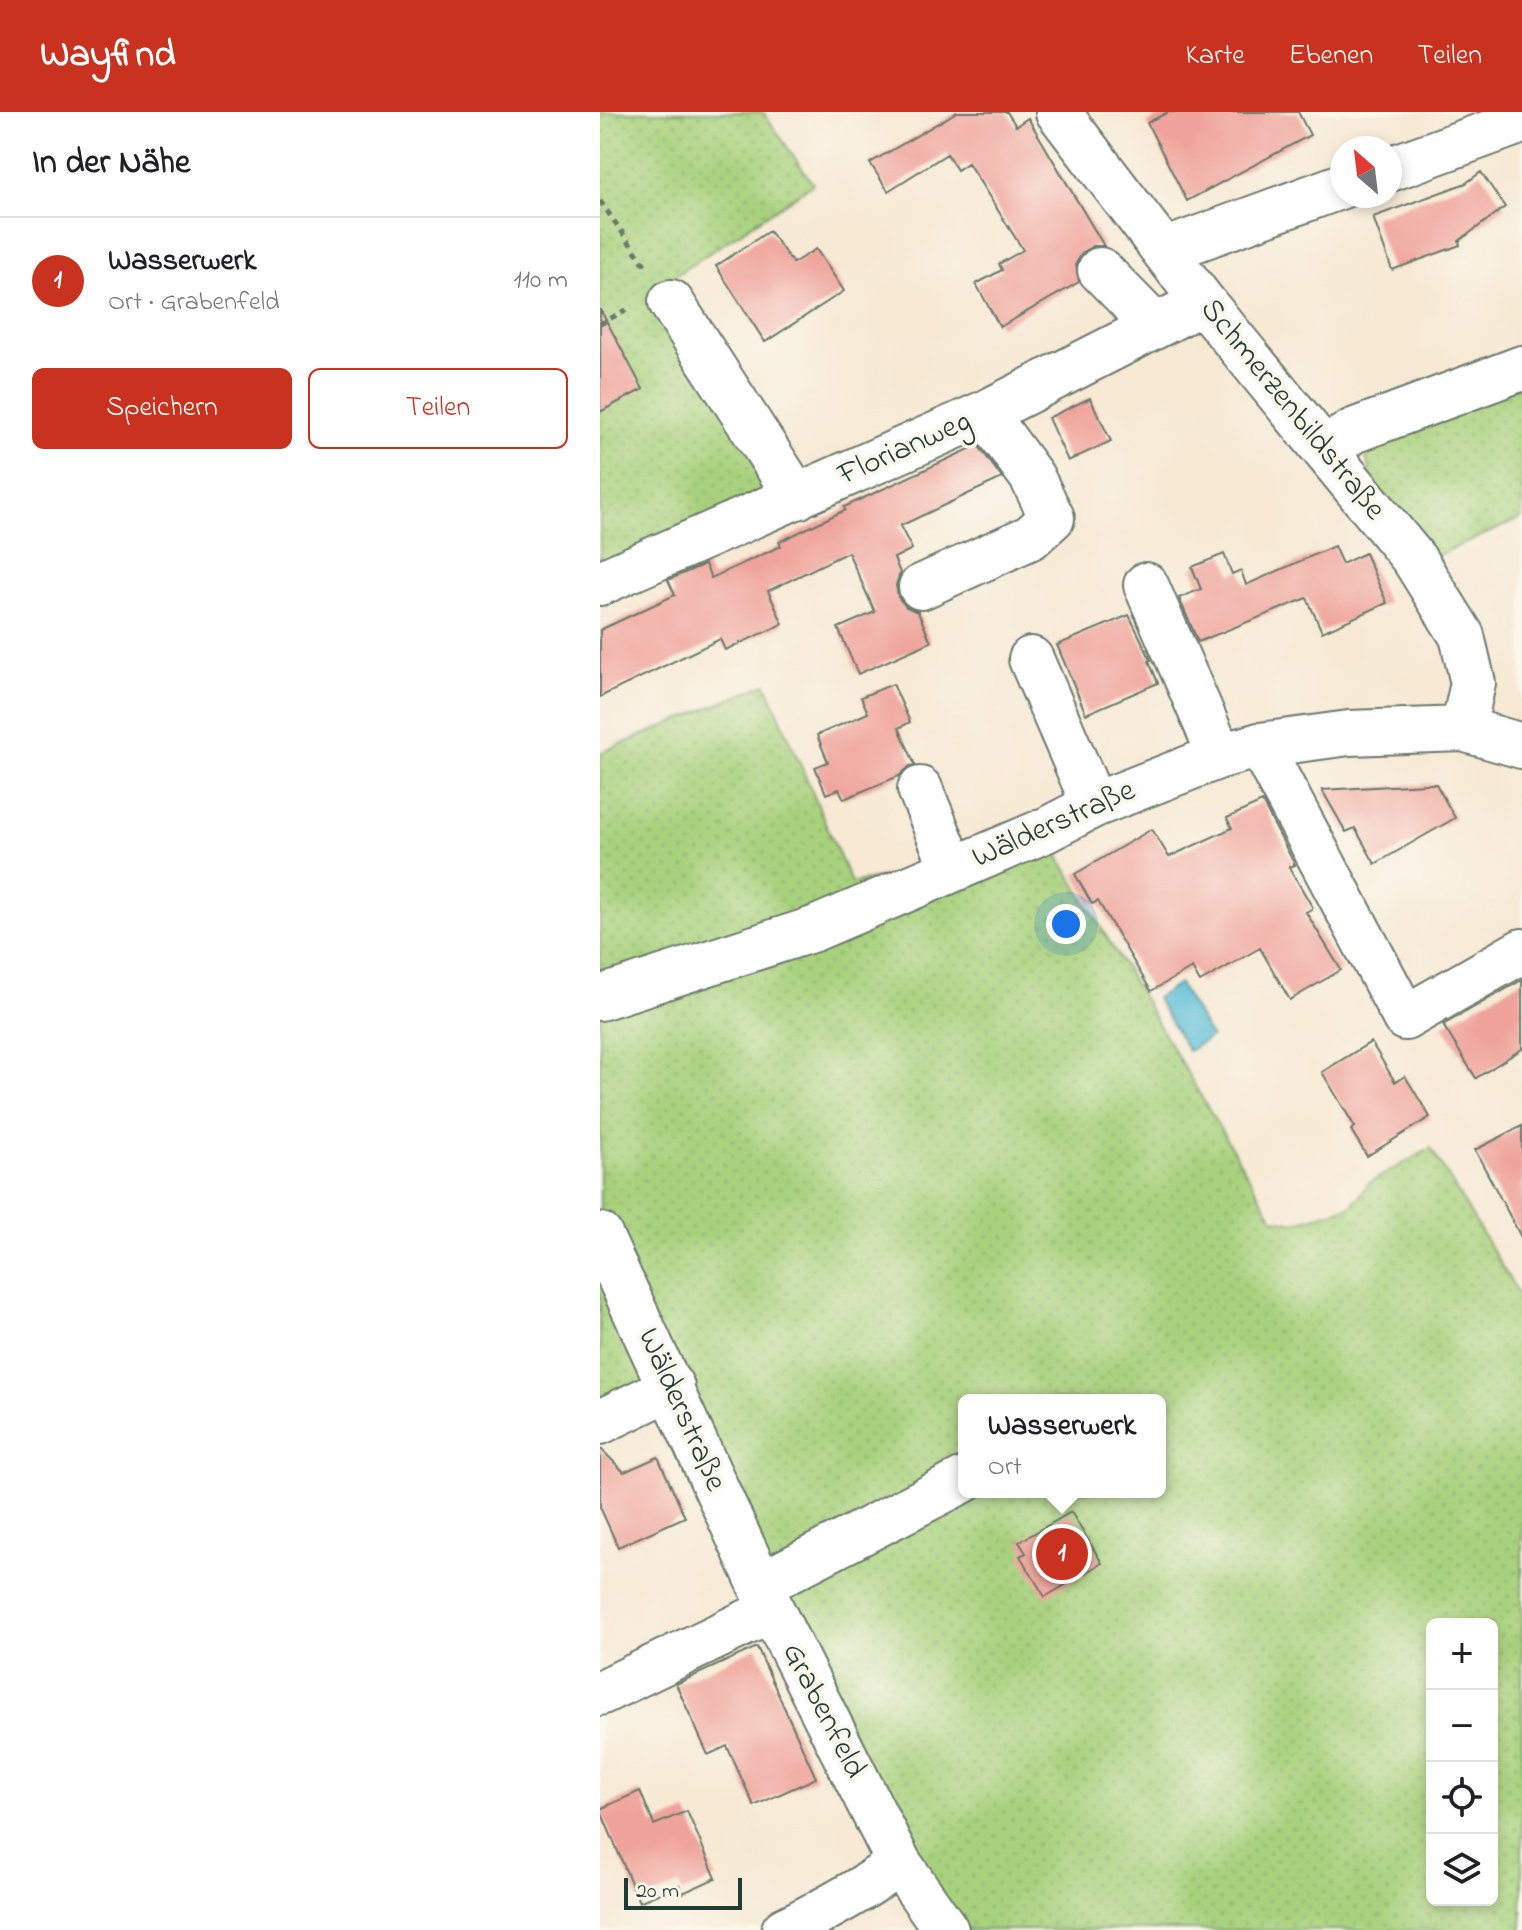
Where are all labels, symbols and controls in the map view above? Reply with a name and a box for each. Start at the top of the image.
text: Wayfind [40,28,176,84]
text: Karte [1186,36,1245,77]
text: Ebenen [1289,36,1373,77]
text: Teilen [1417,36,1482,77]
north arrow [1330,136,1402,208]
text: In der Nähe [32,139,190,189]
text: Wasserwerk [108,240,256,284]
text: 1 [54,262,62,300]
text: 110 m [514,262,568,300]
text: Ort · Grabenfeld [108,284,280,322]
street label: Schmerzenbildstraße [1188,289,1397,532]
button: Speichern [32,368,292,449]
button: Teilen [308,368,568,449]
street label: Florianweg [830,399,979,500]
street label: Wälderstraße [965,768,1144,882]
your location [1046,904,1086,944]
street label: Wälderstraße [624,1321,738,1500]
popup [958,1394,1166,1498]
text: Wasserwerk [988,1405,1136,1449]
text: Ort [988,1449,1022,1487]
pin: 1 [1036,1524,1088,1584]
map controls [1426,1618,1498,1906]
button: + [1426,1618,1498,1690]
street label: Grabenfeld [769,1635,877,1787]
button: − [1426,1690,1498,1762]
button: locate [1426,1762,1498,1834]
button: layers [1426,1834,1498,1906]
scale bar [624,1874,742,1910]
text: 20 m [636,1876,679,1908]

